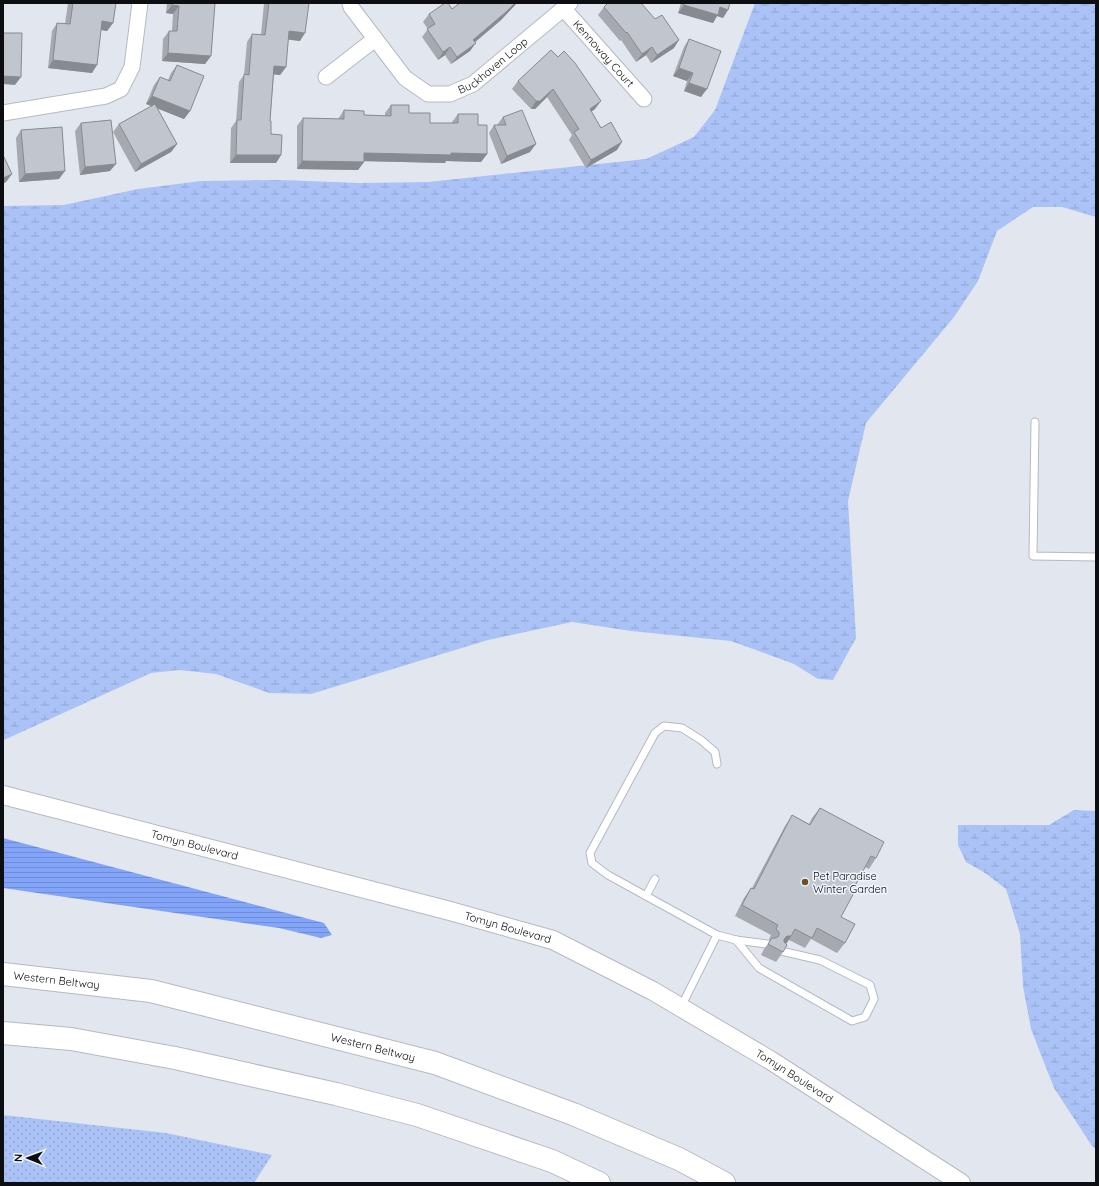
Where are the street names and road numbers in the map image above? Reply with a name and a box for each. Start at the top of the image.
street label: Kennoway Court [570,17,637,90]
street label: Buckhaven Loop [456,34,531,97]
street label: Tomyn Boulevard [150,827,240,863]
street label: Tomyn Boulevard [463,908,553,946]
street label: Western Beltway [13,968,101,992]
street label: Western Beltway [329,1030,417,1065]
street label: Tomyn Boulevard [753,1046,836,1106]

